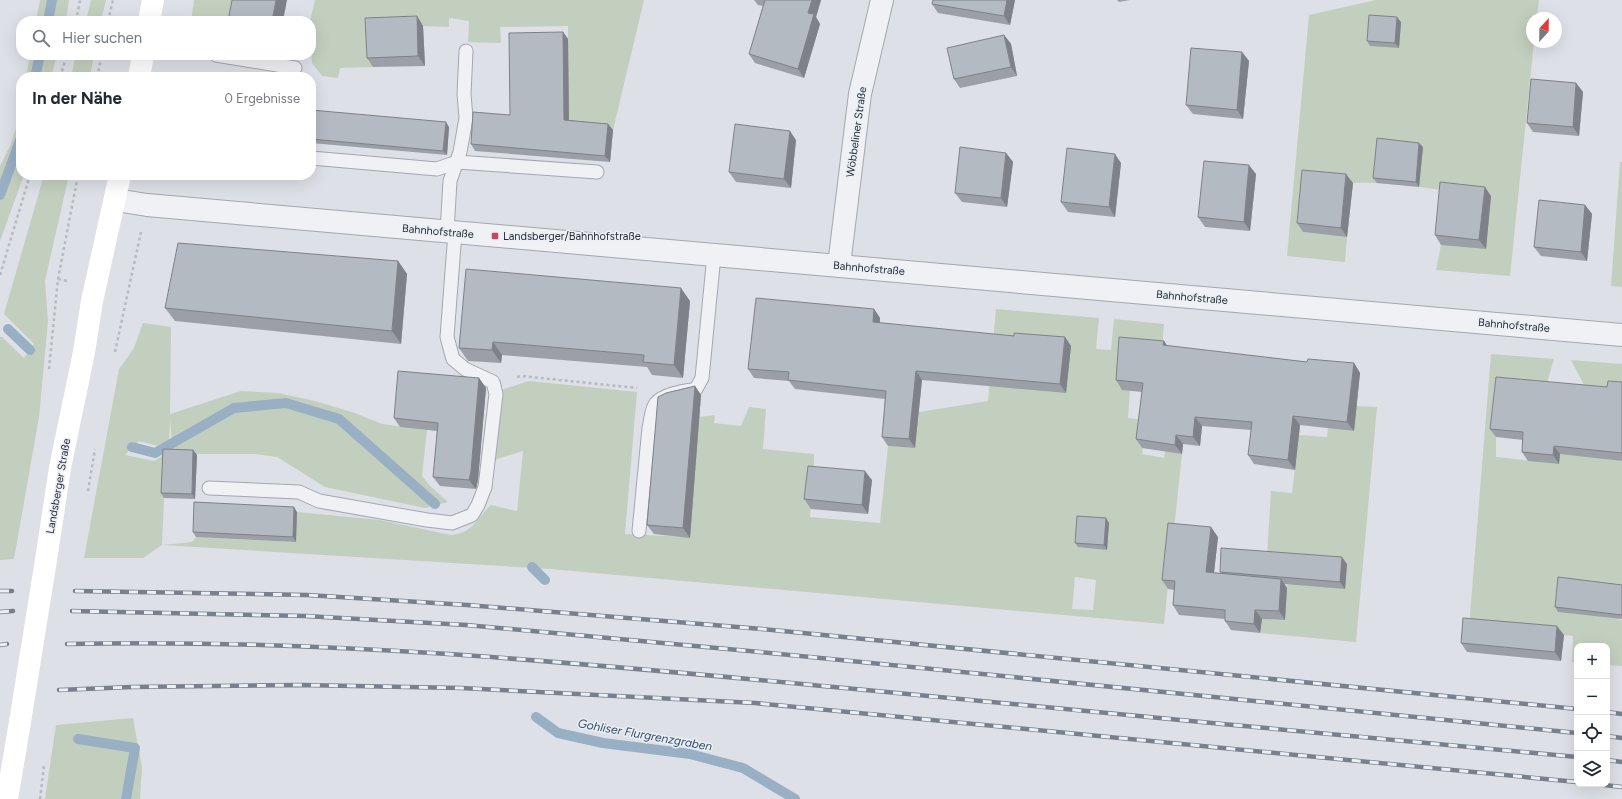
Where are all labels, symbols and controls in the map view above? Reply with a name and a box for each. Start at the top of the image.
north arrow [1526,12,1562,48]
search box [16,16,316,60]
icon: search [30,27,52,49]
text: Hier suchen [62,29,142,47]
street label: Wöbbeliner Straße [844,86,869,178]
text: In der Nähe [32,88,122,108]
text: 0 Ergebnisse [225,91,300,106]
street label: Bahnhofstraße [402,222,474,241]
place label: Landsberger/Bahnhofstraße [503,230,641,243]
marker: Landsberger/Bahnhofstraße [490,231,500,241]
street label: Bahnhofstraße [833,259,905,278]
street label: Bahnhofstraße [1156,288,1228,307]
street label: Bahnhofstraße [1478,316,1550,335]
street label: Landsberger Straße [44,437,73,535]
map controls [1574,643,1610,787]
button: + [1574,643,1610,679]
button: − [1574,679,1610,715]
button: locate [1574,715,1610,751]
water label: Gohliser Flurgrenzgraben [577,716,714,754]
button: layers [1574,751,1610,787]

